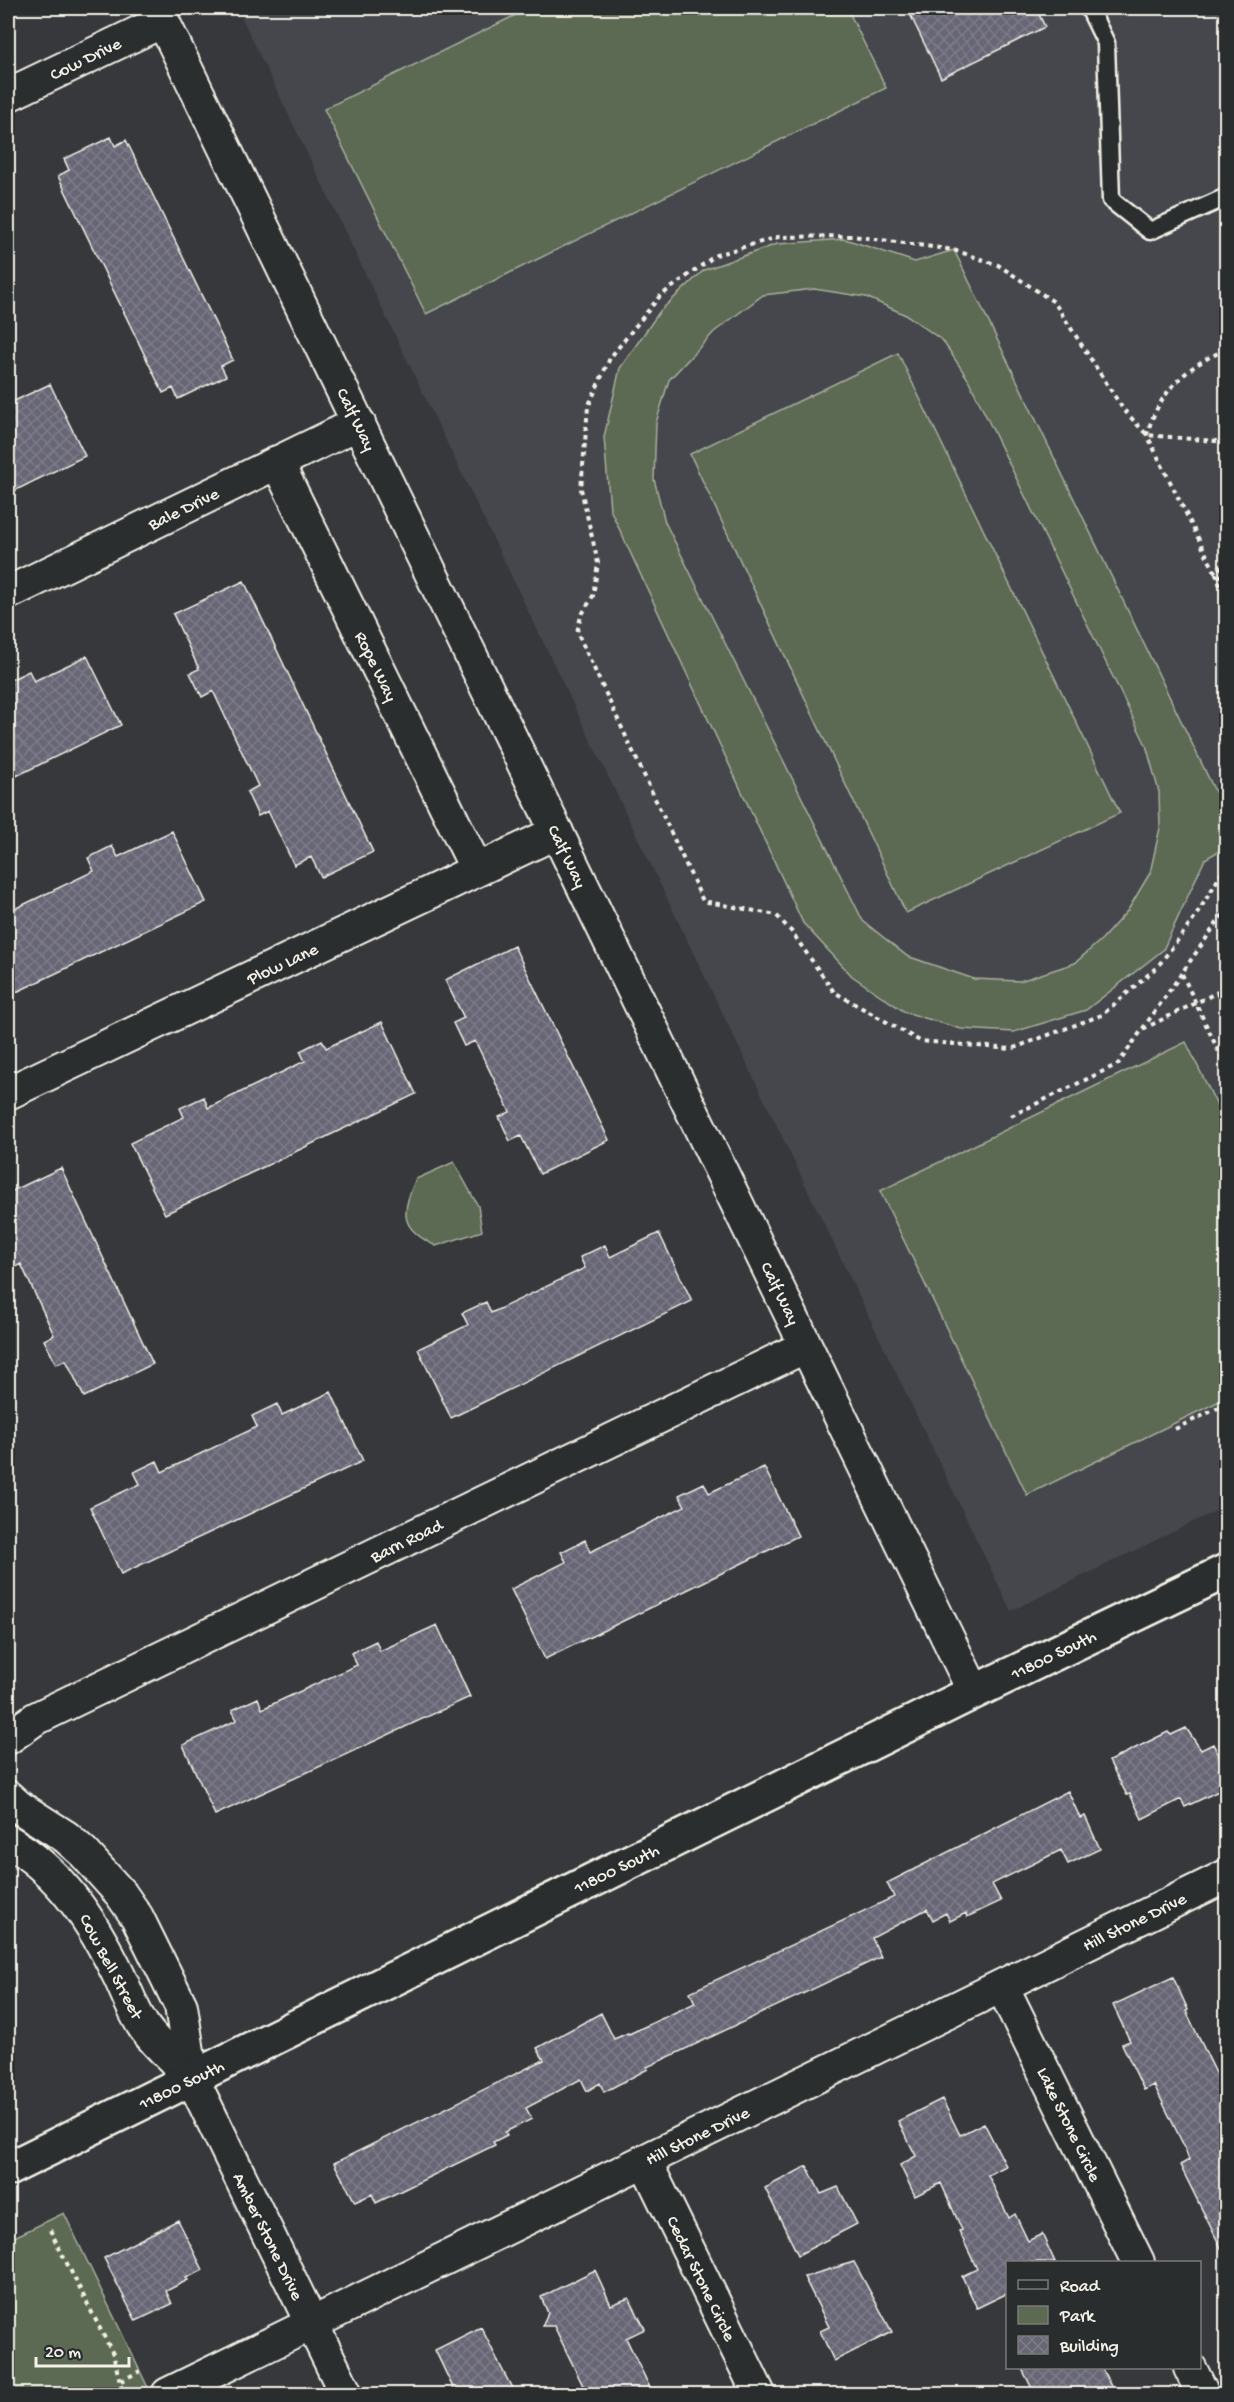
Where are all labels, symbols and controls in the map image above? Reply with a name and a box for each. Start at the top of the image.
street label: Cow Drive [47,34,126,86]
street label: Calf Way [330,385,379,455]
street label: Bale Drive [144,484,223,537]
street label: Rope Way [349,629,401,706]
street label: Calf Way [541,822,590,892]
street label: Plow Lane [243,939,323,991]
street label: Calf Way [754,1259,803,1329]
street label: Barn Road [367,1515,448,1569]
street label: 11800 South [1007,1626,1100,1686]
street label: 11800 South [570,1840,663,1900]
street label: Hill Stone Drive [1080,1889,1191,1957]
street label: Cow Bell Street [73,1911,147,2025]
street label: 11800 South [135,2056,228,2116]
street label: Lake Stone Circle [1031,2064,1105,2186]
street label: Hill Stone Drive [643,2103,754,2171]
street label: Amber Stone Drive [227,2170,307,2305]
street label: Cedar Stone Circle [660,2213,739,2346]
legend [1006,2261,1201,2369]
text: Road [1060,2277,1101,2298]
text: Park [1059,2307,1096,2328]
scale bar [36,2330,129,2368]
text: Building [1059,2337,1119,2358]
text: 20 m [45,2343,81,2364]

